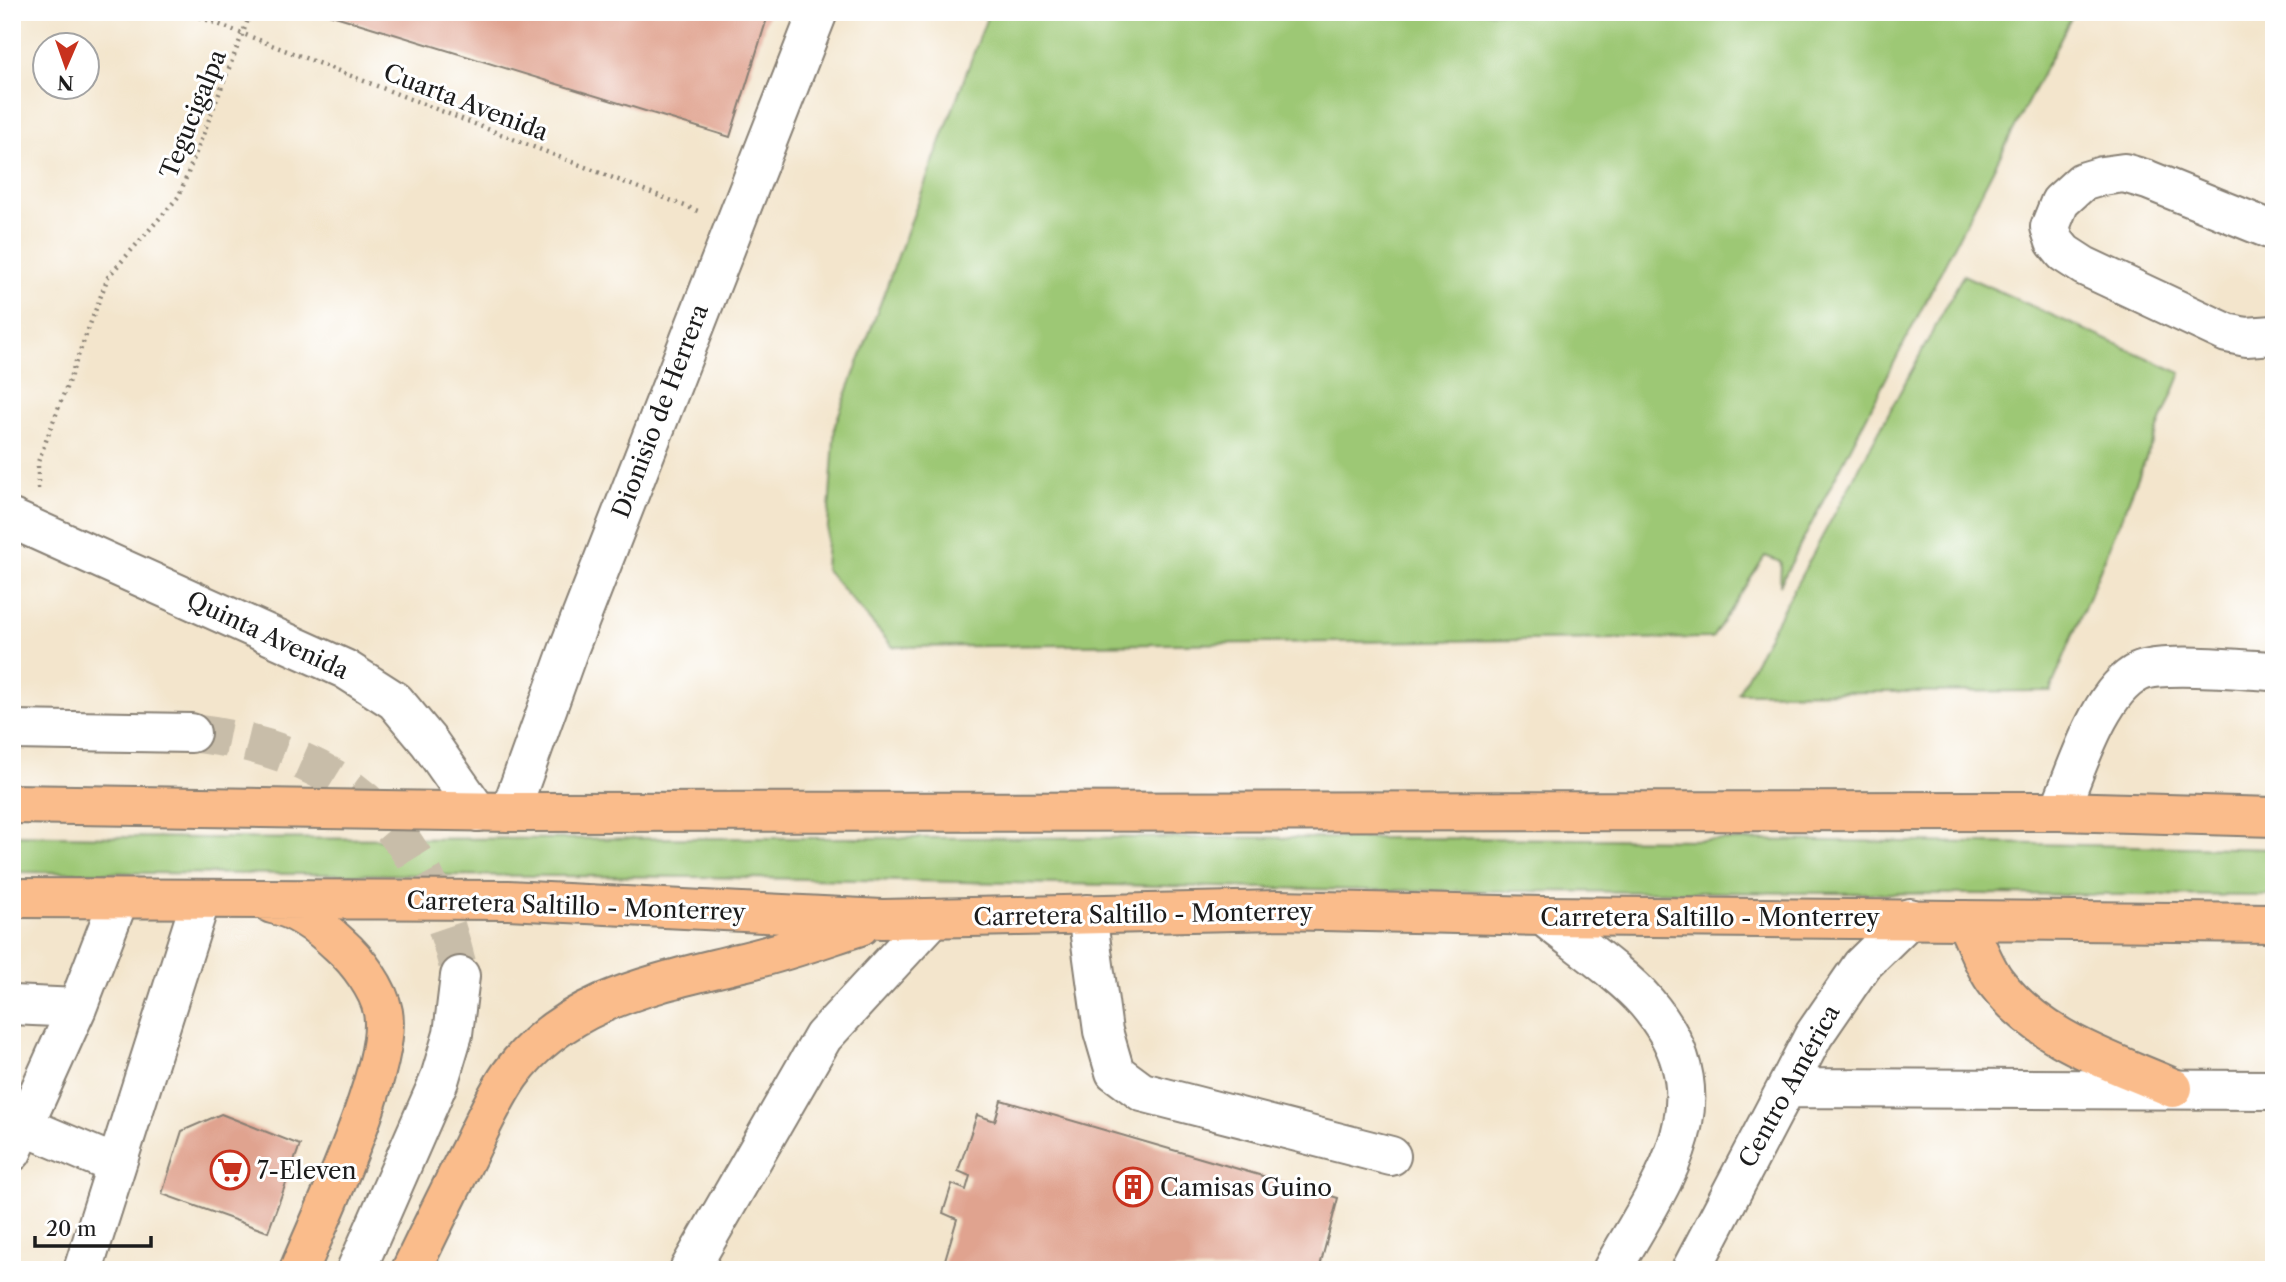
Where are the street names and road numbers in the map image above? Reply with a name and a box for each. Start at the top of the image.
street label: Tegucigalpa [154,45,232,183]
street label: Cuarta Avenida [380,57,553,147]
street label: Dionisio de Herrera [606,300,714,522]
street label: Quinta Avenida [183,585,354,685]
street label: Carretera Saltillo - Monterrey [406,886,747,926]
street label: Carretera Saltillo - Monterrey [973,897,1314,931]
street label: Carretera Saltillo - Monterrey [1540,903,1880,932]
street label: Centro América [1732,999,1846,1172]

